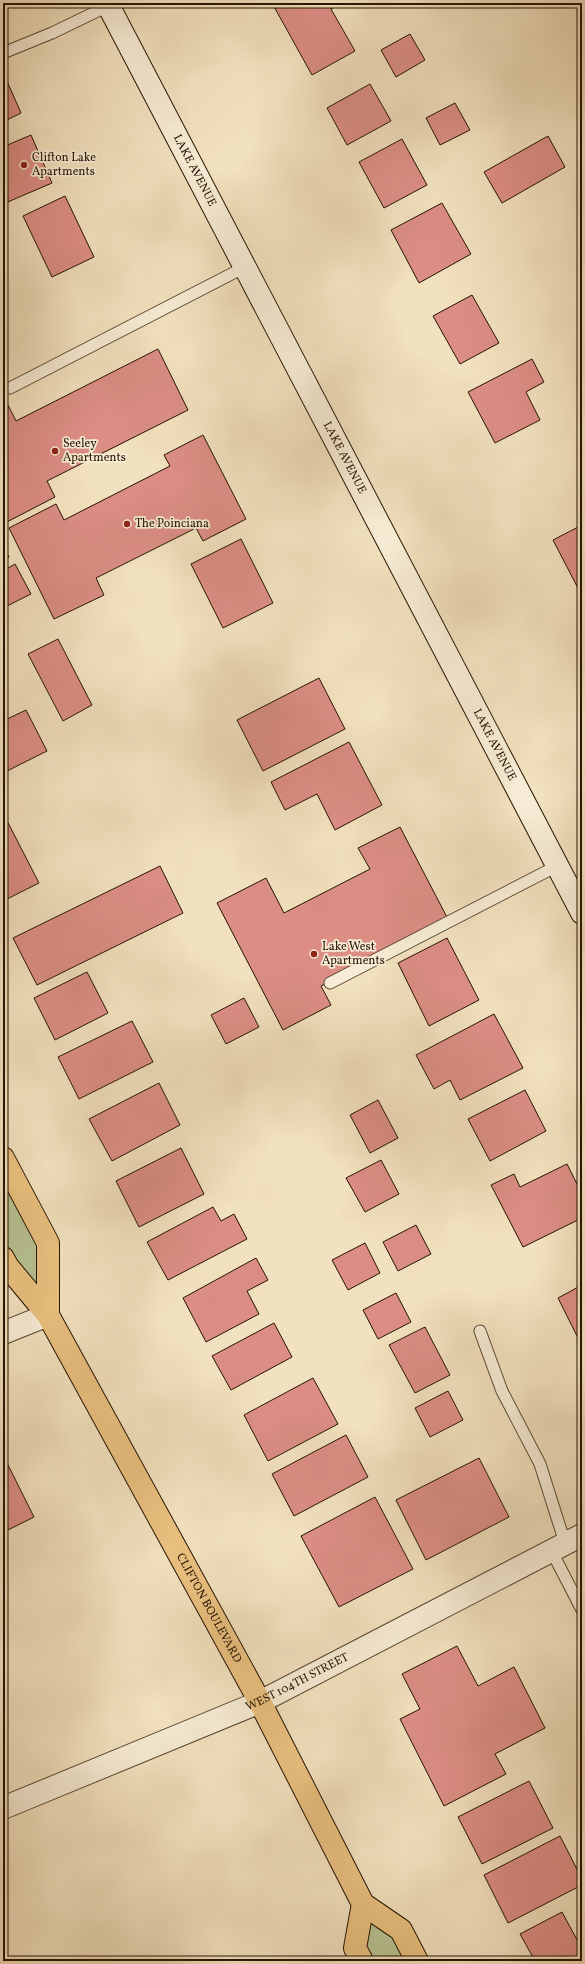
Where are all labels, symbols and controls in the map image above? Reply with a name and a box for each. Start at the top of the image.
street label: LAKE AVENUE [169,132,220,209]
place label: Clifton Lake Apartments [32,150,96,180]
marker: Clifton Lake Apartments [19,160,29,170]
street label: LAKE AVENUE [319,419,370,497]
place label: Seeley Apartments [63,436,126,466]
marker: Seeley Apartments [50,446,60,456]
place label: The Poinciana [135,516,209,532]
marker: The Poinciana [122,519,132,529]
street label: LAKE AVENUE [469,706,520,784]
place label: Lake West Apartments [322,939,385,969]
marker: Lake West Apartments [309,949,319,959]
street label: CLIFTON BOULEVARD [172,1550,245,1666]
street label: WEST 104TH STREET [243,1649,351,1715]

